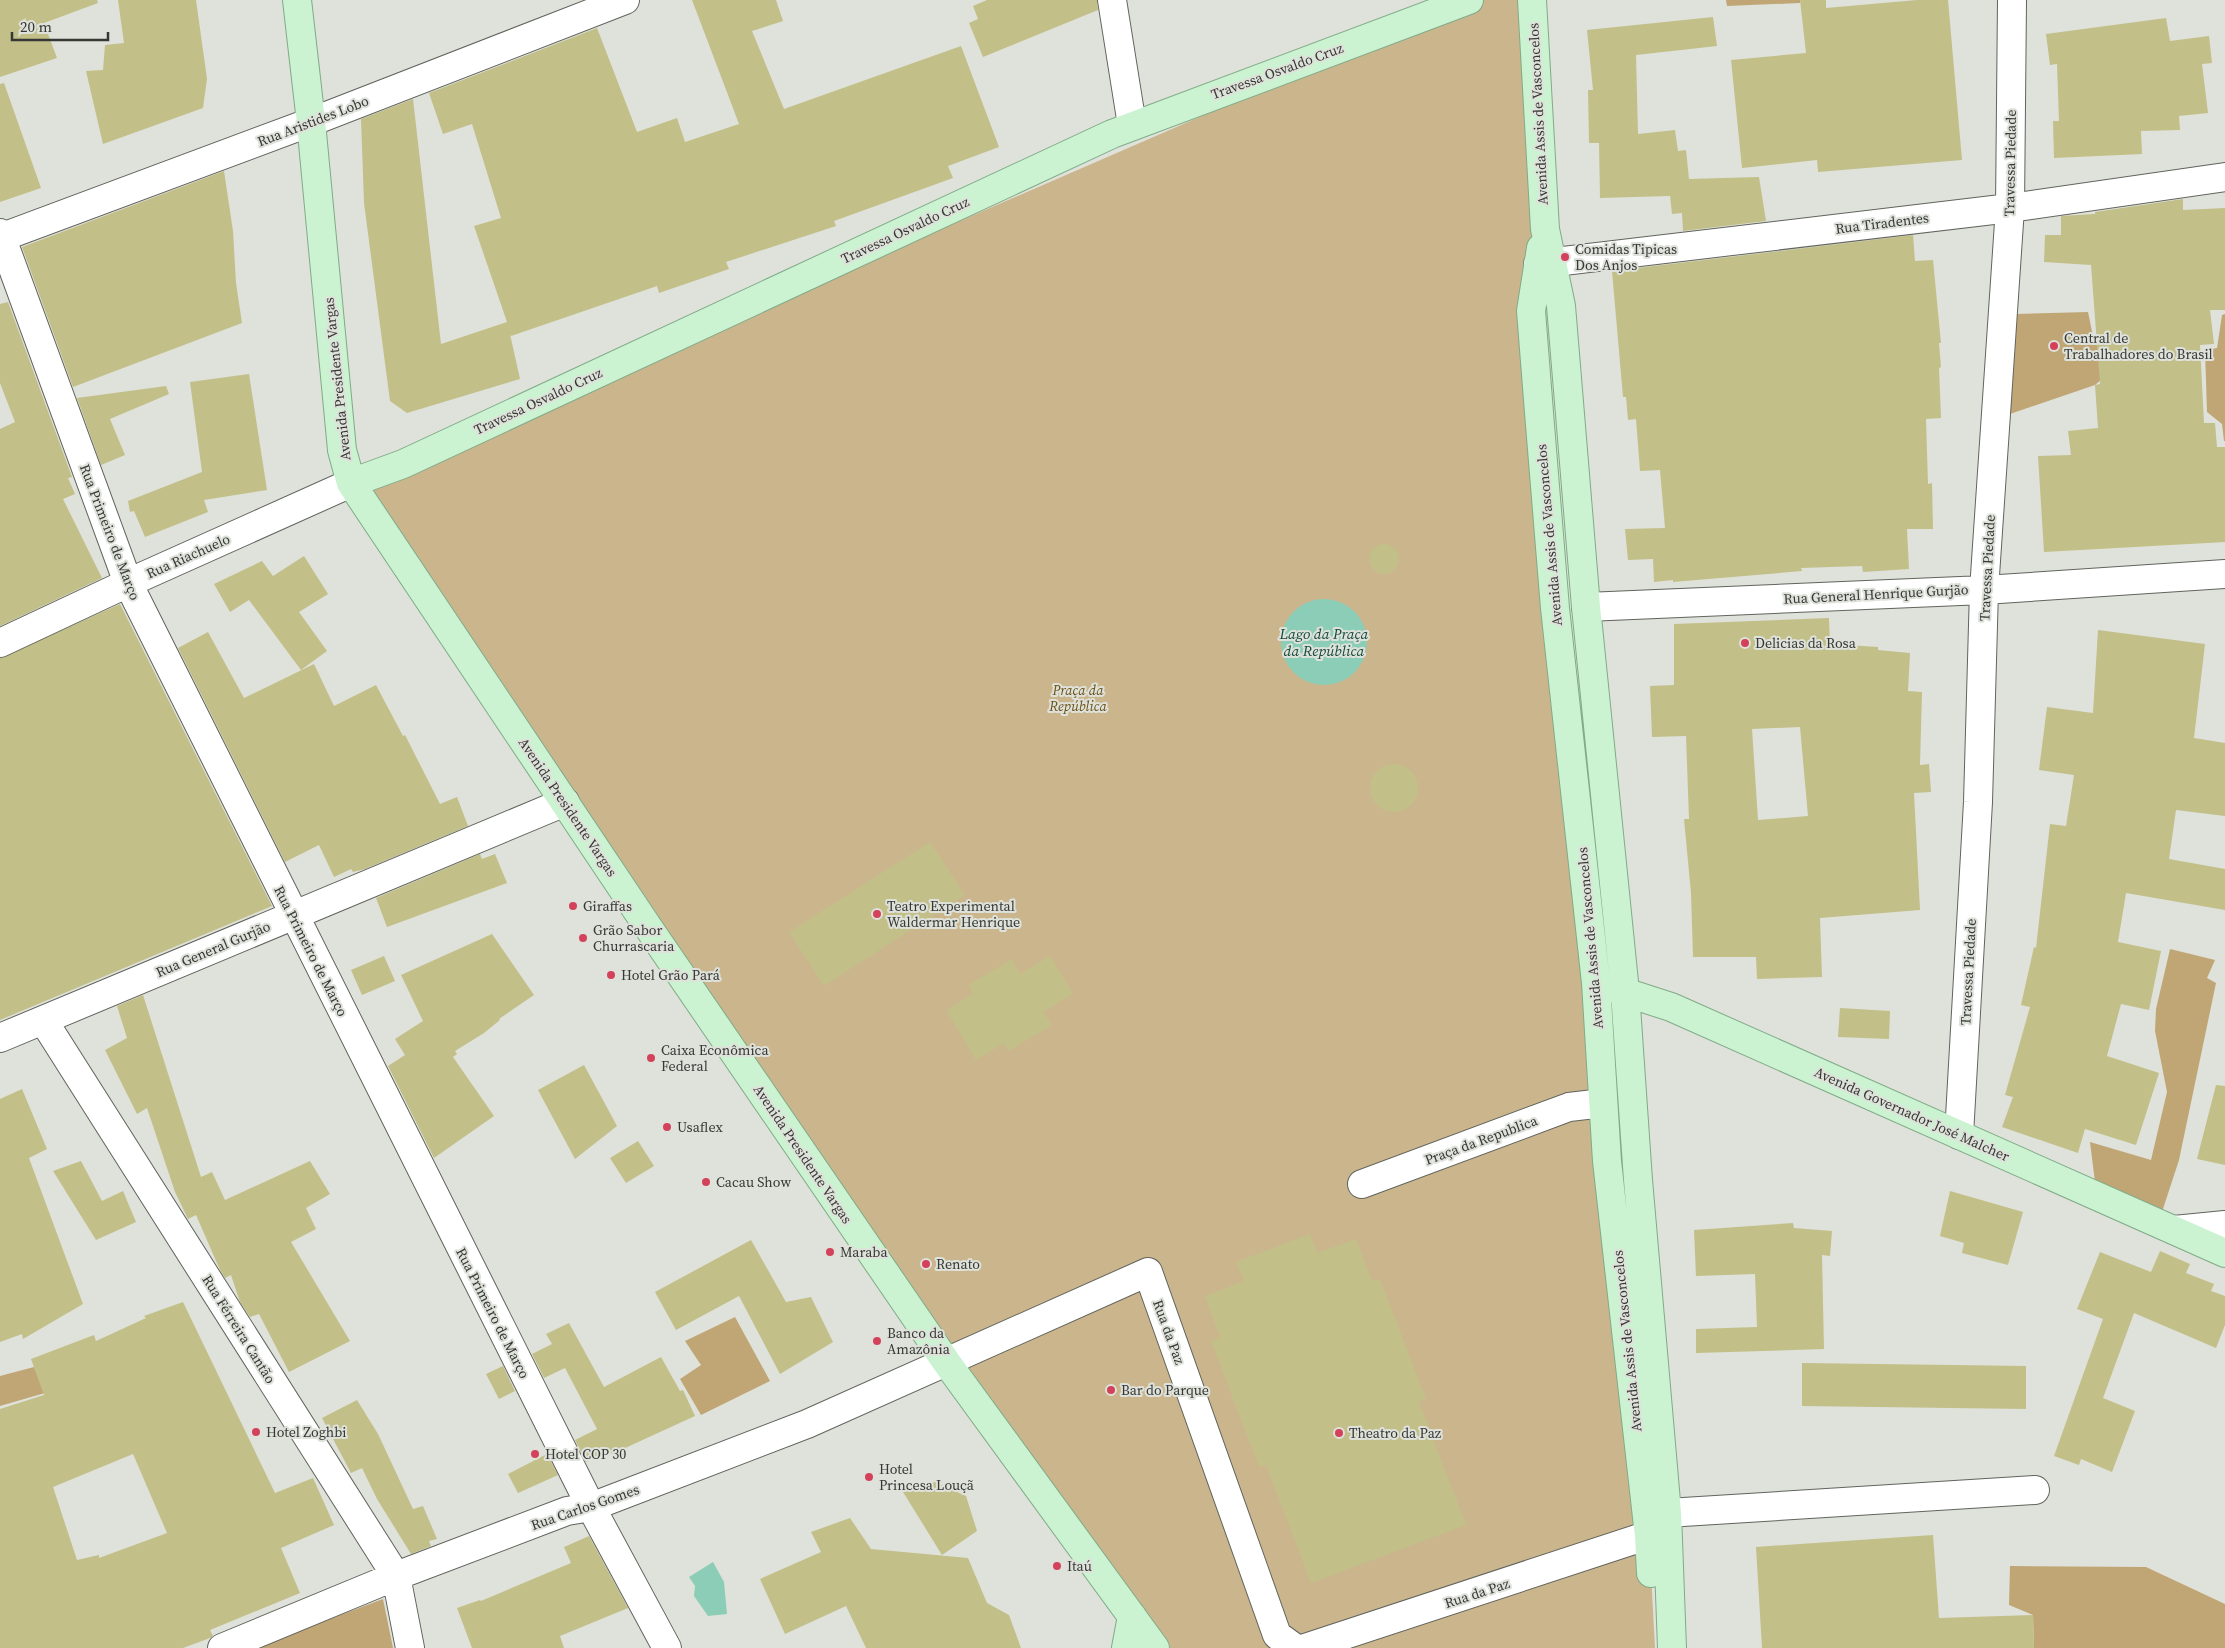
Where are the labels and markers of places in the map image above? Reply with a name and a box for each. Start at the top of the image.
place label: Comidas Tipicas Dos Anjos [1575,239,1677,275]
marker: Comidas Tipicas Dos Anjos [1559,251,1571,263]
place label: Central de Trabalhadores do Brasil [2064,328,2213,364]
marker: Central de Trabalhadores do Brasil [2048,340,2060,352]
place label: Delicias da Rosa [1755,633,1857,653]
marker: Delicias da Rosa [1739,637,1751,649]
place label: Giraffas [583,896,632,916]
place label: Teatro Experimental Waldermar Henrique [887,896,1020,932]
marker: Giraffas [567,900,579,912]
marker: Teatro Experimental Waldermar Henrique [871,908,883,920]
place label: Grão Sabor Churrascaria [593,920,675,956]
marker: Grão Sabor Churrascaria [577,932,589,944]
place label: Hotel Grão Pará [621,965,721,985]
marker: Hotel Grão Pará [605,969,617,981]
place label: Caixa Econômica Federal [661,1040,769,1076]
marker: Caixa Econômica Federal [645,1052,657,1064]
place label: Usaflex [677,1117,724,1137]
marker: Usaflex [661,1121,673,1133]
place label: Cacau Show [716,1172,791,1192]
marker: Cacau Show [700,1176,712,1188]
place label: Maraba [840,1242,888,1262]
marker: Maraba [824,1246,836,1258]
place label: Renato [936,1254,980,1274]
marker: Renato [920,1258,932,1270]
place label: Banco da Amazônia [887,1323,951,1359]
marker: Banco da Amazônia [871,1335,883,1347]
place label: Bar do Parque [1121,1380,1209,1400]
marker: Bar do Parque [1105,1384,1117,1396]
place label: Hotel Zoghbi [266,1422,346,1442]
place label: Theatro da Paz [1349,1423,1442,1443]
marker: Hotel Zoghbi [250,1426,262,1438]
marker: Theatro da Paz [1333,1427,1345,1439]
place label: Hotel COP 30 [545,1444,626,1464]
marker: Hotel COP 30 [529,1448,541,1460]
place label: Hotel Princesa Louçã [879,1459,975,1495]
marker: Hotel Princesa Louçã [863,1471,875,1483]
place label: Itaú [1067,1556,1092,1576]
marker: Itaú [1051,1560,1063,1572]

